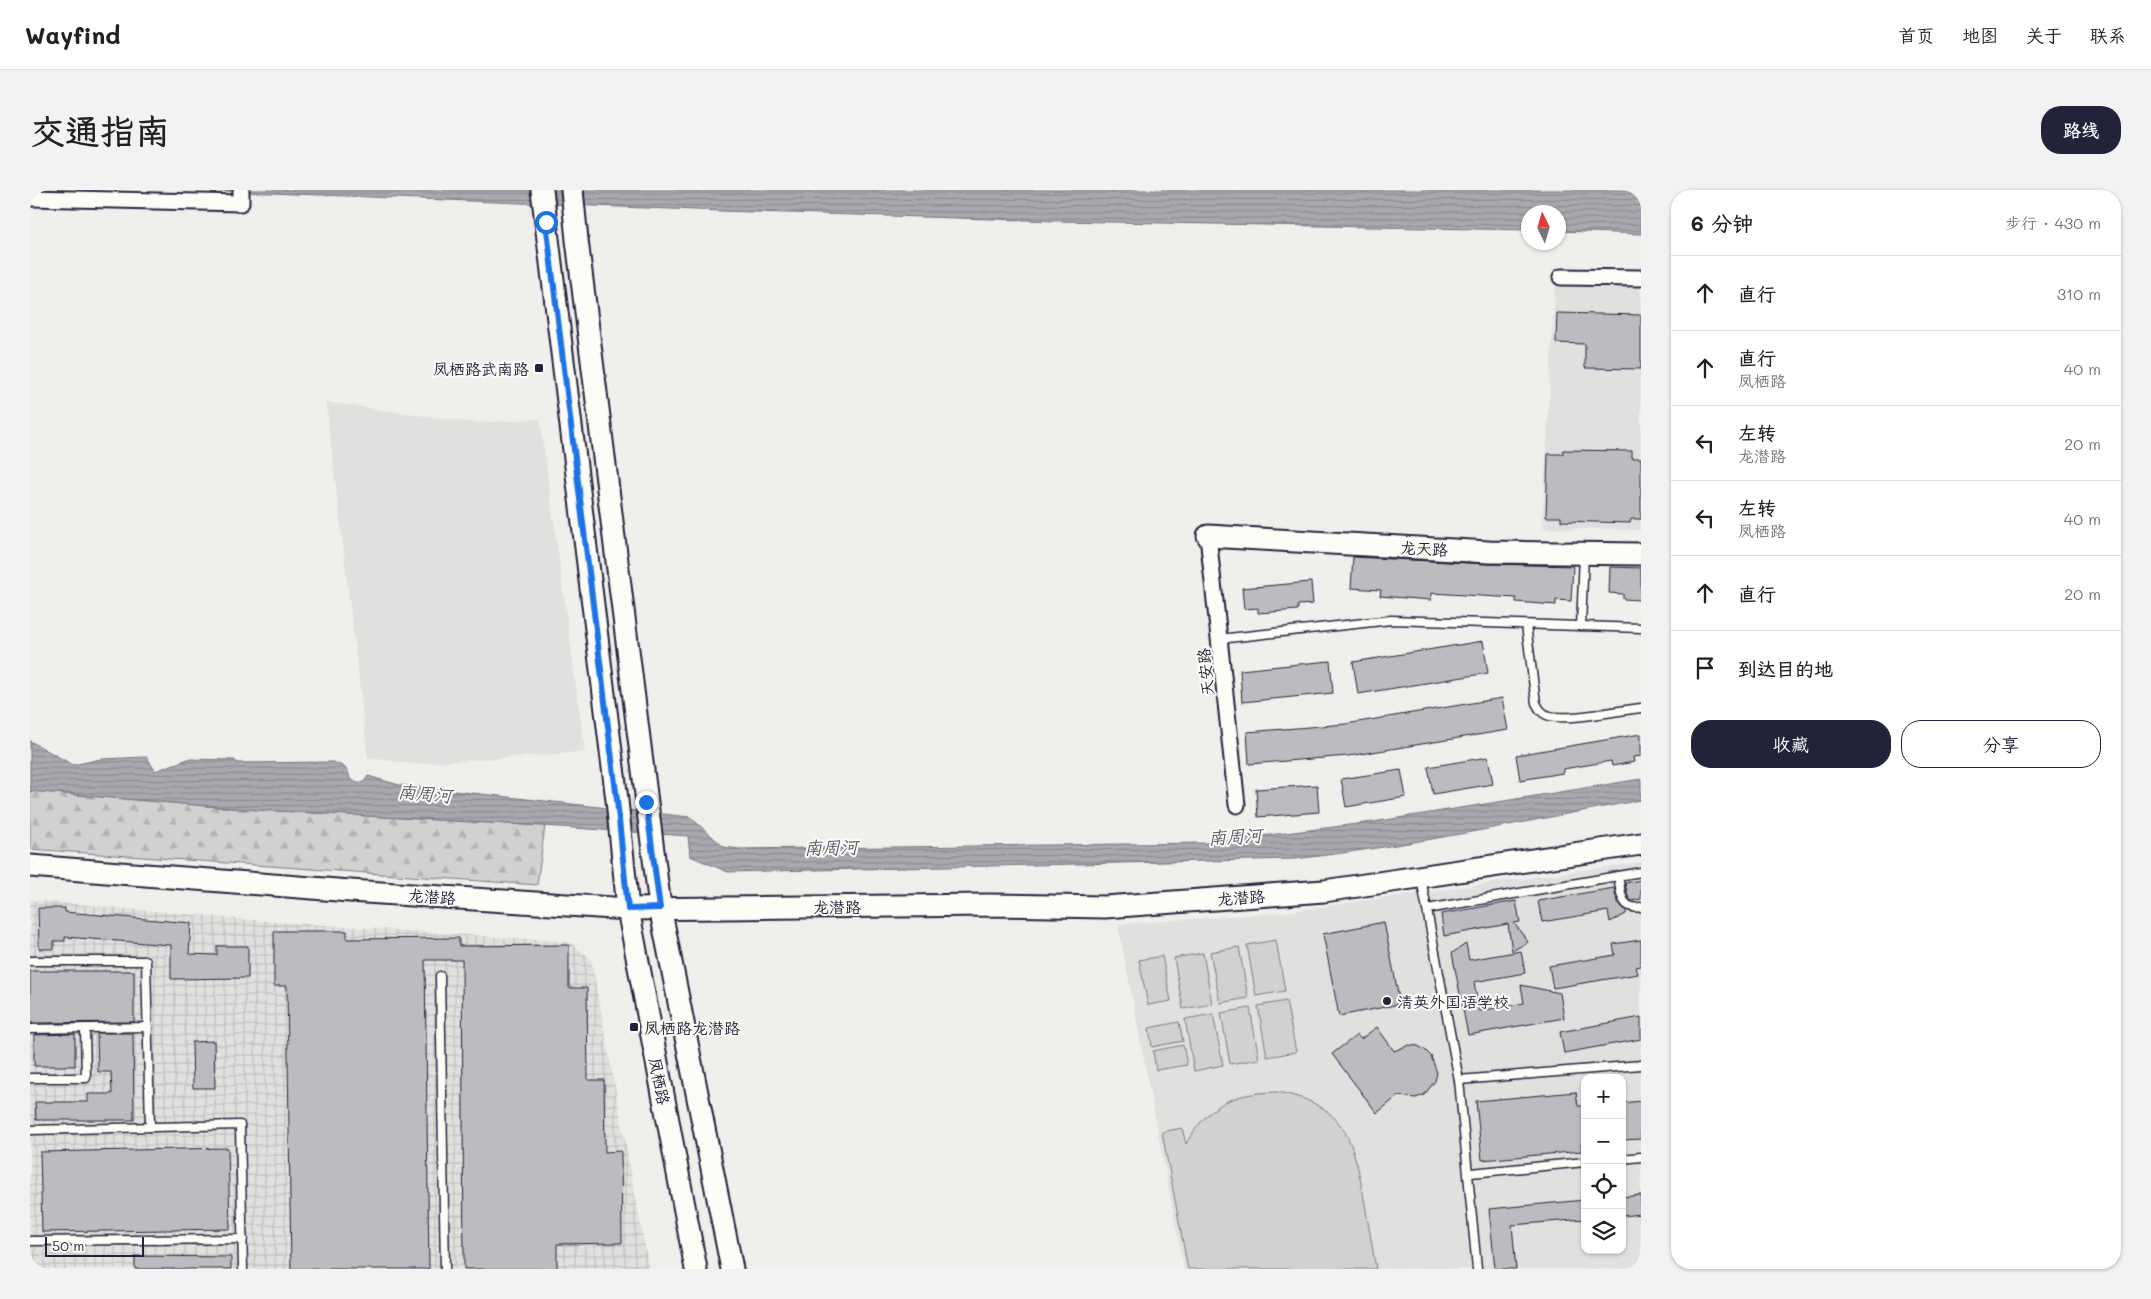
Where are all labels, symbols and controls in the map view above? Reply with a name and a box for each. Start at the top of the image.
text: Wayfind [25,19,121,50]
text: 首页 [1898,23,1934,47]
text: 地图 [1962,23,1998,47]
text: 关于 [2026,23,2062,47]
text: 联系 [2090,23,2126,47]
button: 路线 [2041,106,2121,154]
text: 交通指南 [30,107,170,153]
north arrow [1521,205,1566,250]
text: 6 分钟 [1691,209,1753,236]
route start [535,211,558,234]
text: 步行 · 430 m [2005,212,2101,233]
icon: ahead [1691,279,1719,307]
text: 直行 [1738,281,1776,306]
text: 310 m [2057,283,2101,304]
text: 直行 [1738,345,1776,370]
icon: ahead [1691,354,1719,382]
place label: 凤栖路武南路 [433,358,529,379]
text: 40 m [2064,358,2101,379]
marker: 凤栖路武南路 [533,362,545,374]
text: 凤栖路 [1738,370,1786,391]
text: 左转 [1738,420,1776,445]
icon: left [1691,429,1719,457]
text: 20 m [2064,433,2101,454]
text: 龙潜路 [1738,445,1786,466]
text: 左转 [1738,495,1776,520]
icon: left [1691,504,1719,532]
text: 40 m [2064,508,2101,529]
text: 凤栖路 [1738,520,1786,541]
street label: 龙天路 [1399,536,1449,560]
icon: ahead [1691,579,1719,607]
text: 直行 [1738,581,1776,606]
text: 20 m [2064,583,2101,604]
street label: 天安路 [1192,647,1218,697]
icon: arrive [1691,654,1719,682]
text: 到达目的地 [1738,656,1833,681]
button: 收藏 [1691,720,1891,768]
button: 分享 [1901,720,2101,768]
water label: 南周河 [397,779,456,808]
route end [635,791,658,814]
water label: 南周河 [1207,822,1266,849]
water label: 南周河 [804,834,861,859]
street label: 龙潜路 [407,884,457,908]
street label: 龙潜路 [1216,885,1266,909]
street label: 龙潜路 [813,896,861,917]
place label: 清英外国语学校 [1397,991,1509,1012]
marker: 清英外国语学校 [1381,995,1393,1007]
place label: 凤栖路龙潜路 [644,1017,740,1038]
marker: 凤栖路龙潜路 [628,1021,640,1033]
street label: 凤栖路 [645,1055,675,1107]
map controls [1581,1074,1626,1254]
button: + [1581,1074,1626,1119]
button: − [1581,1119,1626,1164]
button: locate [1581,1164,1626,1209]
button: layers [1581,1209,1626,1254]
scale bar [45,1234,144,1257]
text: 50 m [52,1236,84,1255]

